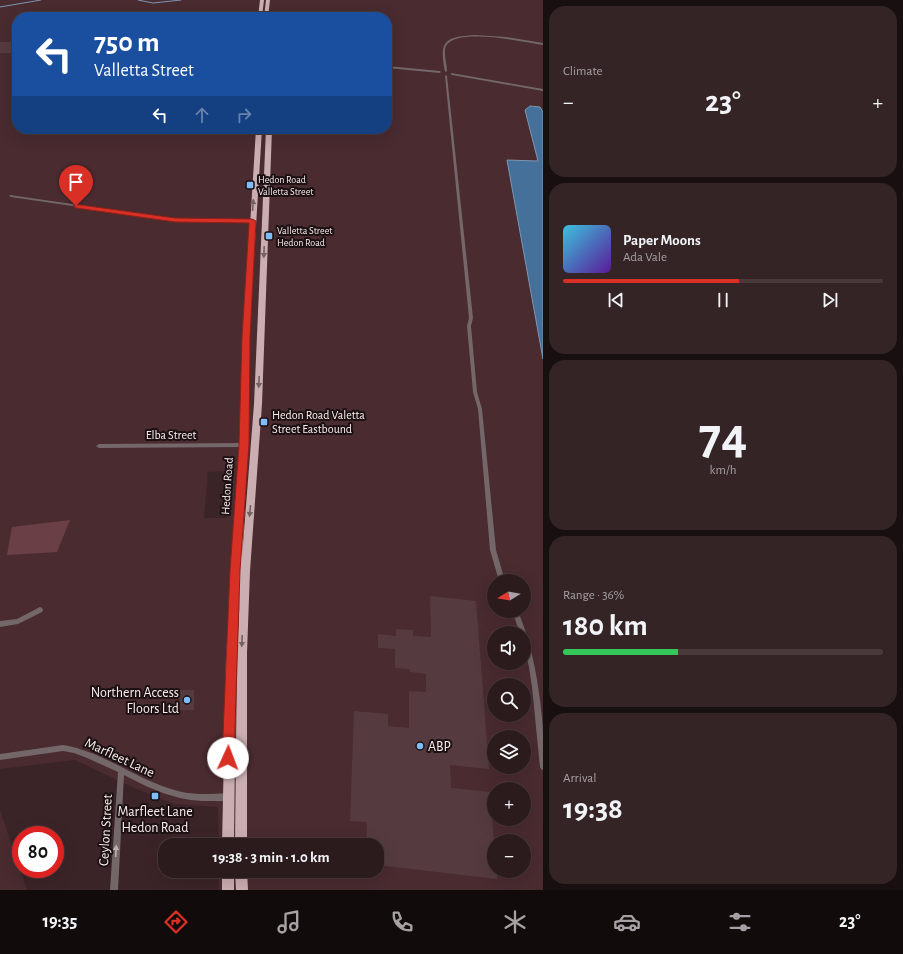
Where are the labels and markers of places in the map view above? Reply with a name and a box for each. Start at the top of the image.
pin [59,165,93,206]
place label: Hedon Road Valletta Street [258,175,314,197]
marker: Hedon Road Valletta Street [245,180,255,190]
place label: Valletta Street Hedon Road [277,226,333,248]
marker: Valletta Street Hedon Road [264,231,274,241]
place label: Hedon Road Valetta Street Eastbound [272,409,365,435]
marker: Hedon Road Valetta Street Eastbound [259,417,269,427]
place label: Northern Access Floors Ltd [91,686,179,716]
marker: Northern Access Floors Ltd [182,695,192,705]
place label: ABP [428,740,451,754]
marker: ABP [415,741,425,751]
marker: Marfleet Lane Hedon Road [150,791,160,801]
place label: Marfleet Lane Hedon Road [117,805,193,835]

